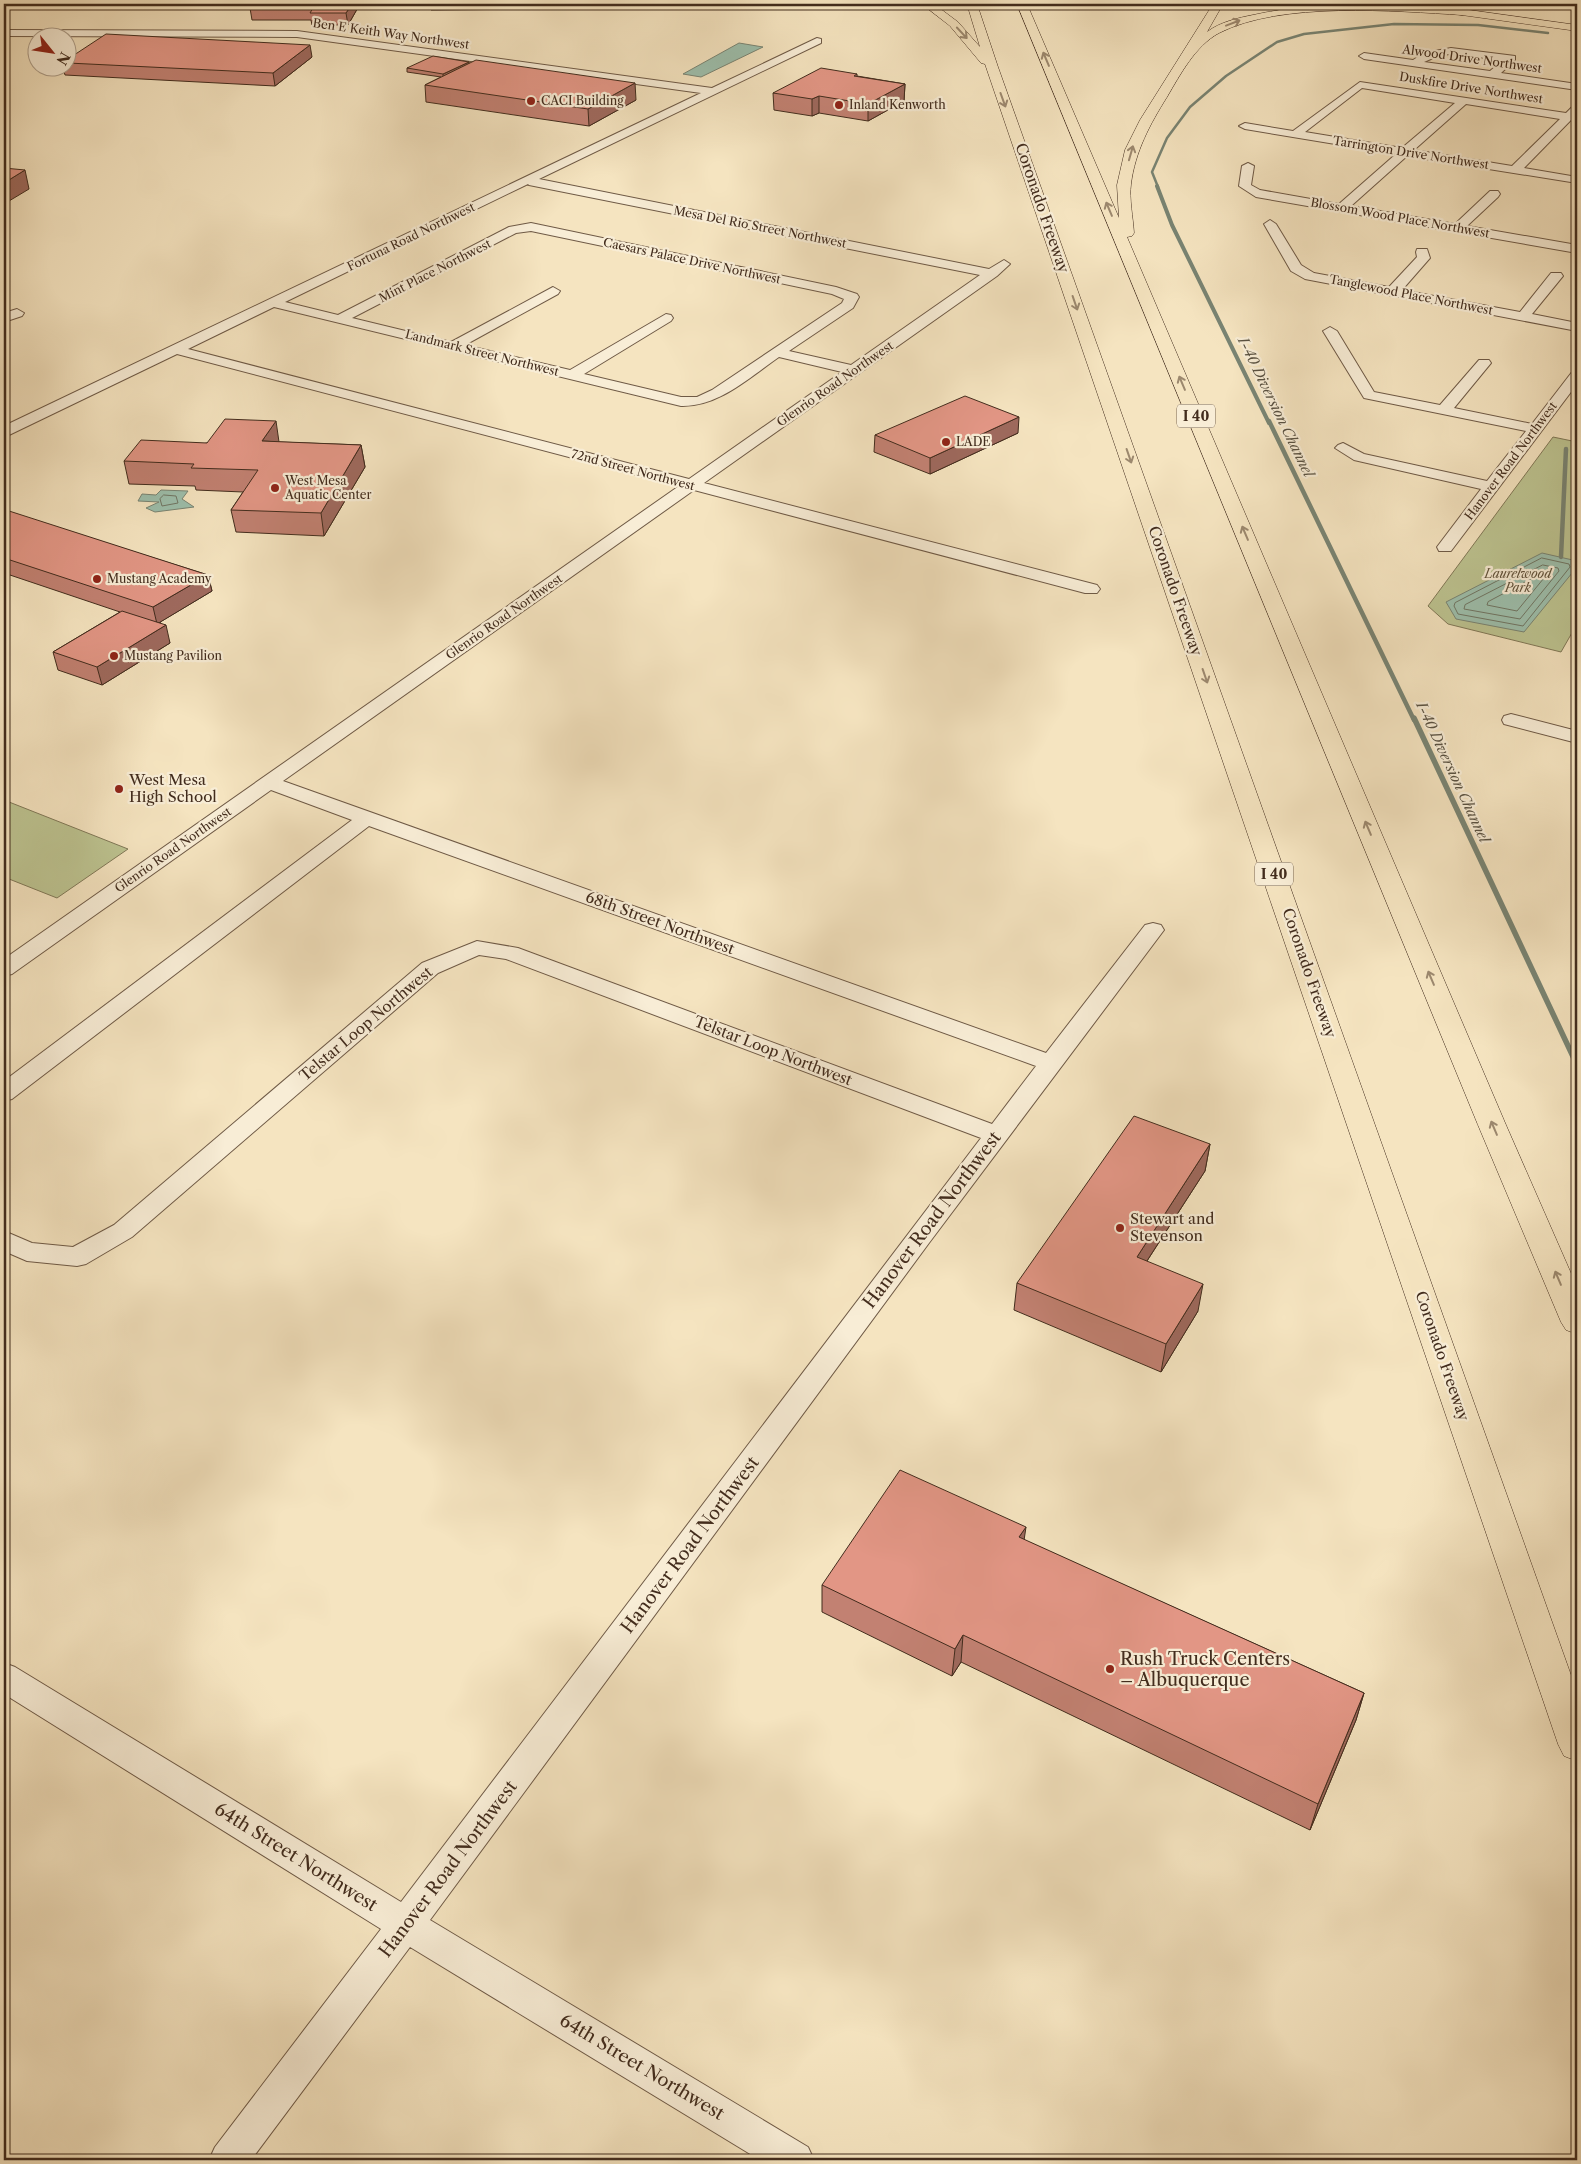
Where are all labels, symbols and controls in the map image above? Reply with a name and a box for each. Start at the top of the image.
street label: Ben E Keith Way Northwest [312,15,471,52]
one-way arrow [1225,17,1240,27]
one-way arrow [956,27,968,39]
north arrow [28,28,78,78]
street label: Alwood Drive Northwest [1400,41,1544,76]
text: N [52,49,74,68]
one-way arrow [1040,52,1050,67]
street label: Duskfire Drive Northwest [1398,69,1545,106]
one-way arrow [999,92,1008,107]
place label: CACI Building [541,93,624,108]
marker: CACI Building [525,95,537,107]
place label: Inland Kenworth [849,97,946,112]
marker: Inland Kenworth [833,99,845,111]
street label: Tarrington Drive Northwest [1332,133,1491,172]
street label: Coronado Freeway [1011,140,1074,276]
one-way arrow [1127,146,1137,162]
street label: Blossom Wood Place Northwest [1309,194,1492,241]
street label: Fortuna Road Northwest [344,199,478,274]
street label: Mesa Del Rio Street Northwest [672,202,849,251]
one-way arrow [1104,202,1113,217]
street label: Caesars Palace Drive Northwest [602,234,783,287]
street label: Mint Place Northwest [376,235,494,305]
street label: Tanglewood Place Northwest [1328,271,1495,318]
one-way arrow [1071,295,1080,310]
street label: Landmark Street Northwest [404,326,561,379]
water label: I-40 Diversion Channel [1234,333,1318,481]
street label: Glenrio Road Northwest [774,337,896,430]
one-way arrow [1177,376,1187,391]
street label: Hanover Road Northwest [1461,398,1560,523]
road number: I 40 [1177,404,1215,428]
place label: LADE [956,434,991,449]
marker: LADE [940,436,952,448]
street label: 72nd Street Northwest [570,446,697,493]
one-way arrow [1124,448,1134,464]
place label: West Mesa Aquatic Center [284,473,372,502]
marker: West Mesa Aquatic Center [269,482,281,494]
street label: Coronado Freeway [1144,523,1207,659]
one-way arrow [1239,526,1249,541]
park label: Laurelwood Park [1484,566,1553,595]
street label: Glenrio Road Northwest [443,570,565,663]
place label: Mustang Academy [107,571,212,586]
marker: Mustang Academy [91,573,103,585]
place label: Mustang Pavilion [124,648,223,663]
marker: Mustang Pavilion [108,650,120,662]
one-way arrow [1201,668,1210,683]
water label: I-40 Diversion Channel [1412,698,1494,847]
place label: West Mesa High School [128,770,217,806]
marker: West Mesa High School [113,783,125,795]
street label: Glenrio Road Northwest [112,803,234,896]
one-way arrow [1363,821,1372,836]
road number: I 40 [1255,862,1293,886]
street label: 68th Street Northwest [583,887,738,959]
street label: Coronado Freeway [1278,905,1341,1041]
street label: Telstar Loop Northwest [295,962,437,1085]
one-way arrow [1426,971,1435,986]
street label: Telstar Loop Northwest [691,1012,856,1090]
one-way arrow [1488,1121,1498,1136]
street label: Hanover Road Northwest [858,1127,1006,1313]
place label: Stewart and Stevenson [1130,1209,1214,1245]
marker: Stewart and Stevenson [1114,1222,1126,1234]
one-way arrow [1553,1271,1562,1286]
street label: Coronado Freeway [1411,1288,1474,1424]
street label: Hanover Road Northwest [616,1452,764,1638]
place label: Rush Truck Centers – Albuquerque [1120,1648,1290,1691]
marker: Rush Truck Centers – Albuquerque [1104,1663,1116,1675]
street label: Hanover Road Northwest [374,1776,522,1962]
street label: 64th Street Northwest [210,1798,382,1916]
street label: 64th Street Northwest [556,2009,729,2125]

